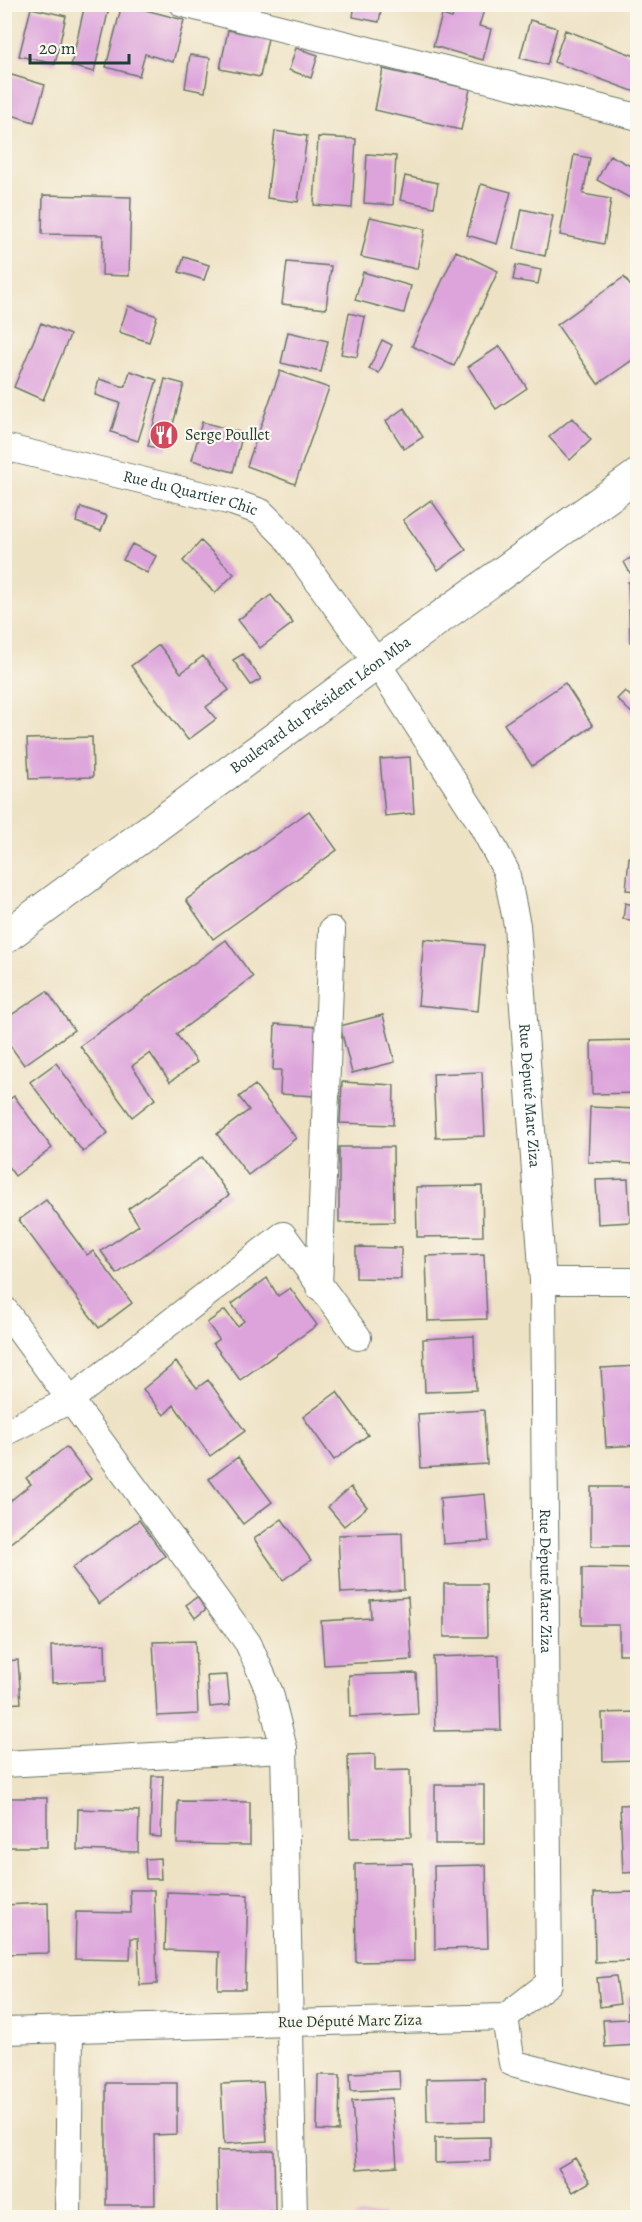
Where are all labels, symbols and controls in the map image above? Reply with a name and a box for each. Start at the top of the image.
scale bar [30,27,129,65]
text: 20 m [39,36,76,60]
restaurant icon: Serge Poullet [148,419,180,451]
place label: Serge Poullet [185,424,270,446]
street label: Rue du Quartier Chic [121,465,261,521]
street label: Boulevard du Président Léon Mba [225,631,416,779]
street label: Rue Député Marc Ziza [513,1023,546,1169]
street label: Rue Député Marc Ziza [534,1509,557,1654]
street label: Rue Député Marc Ziza [278,2009,423,2033]

